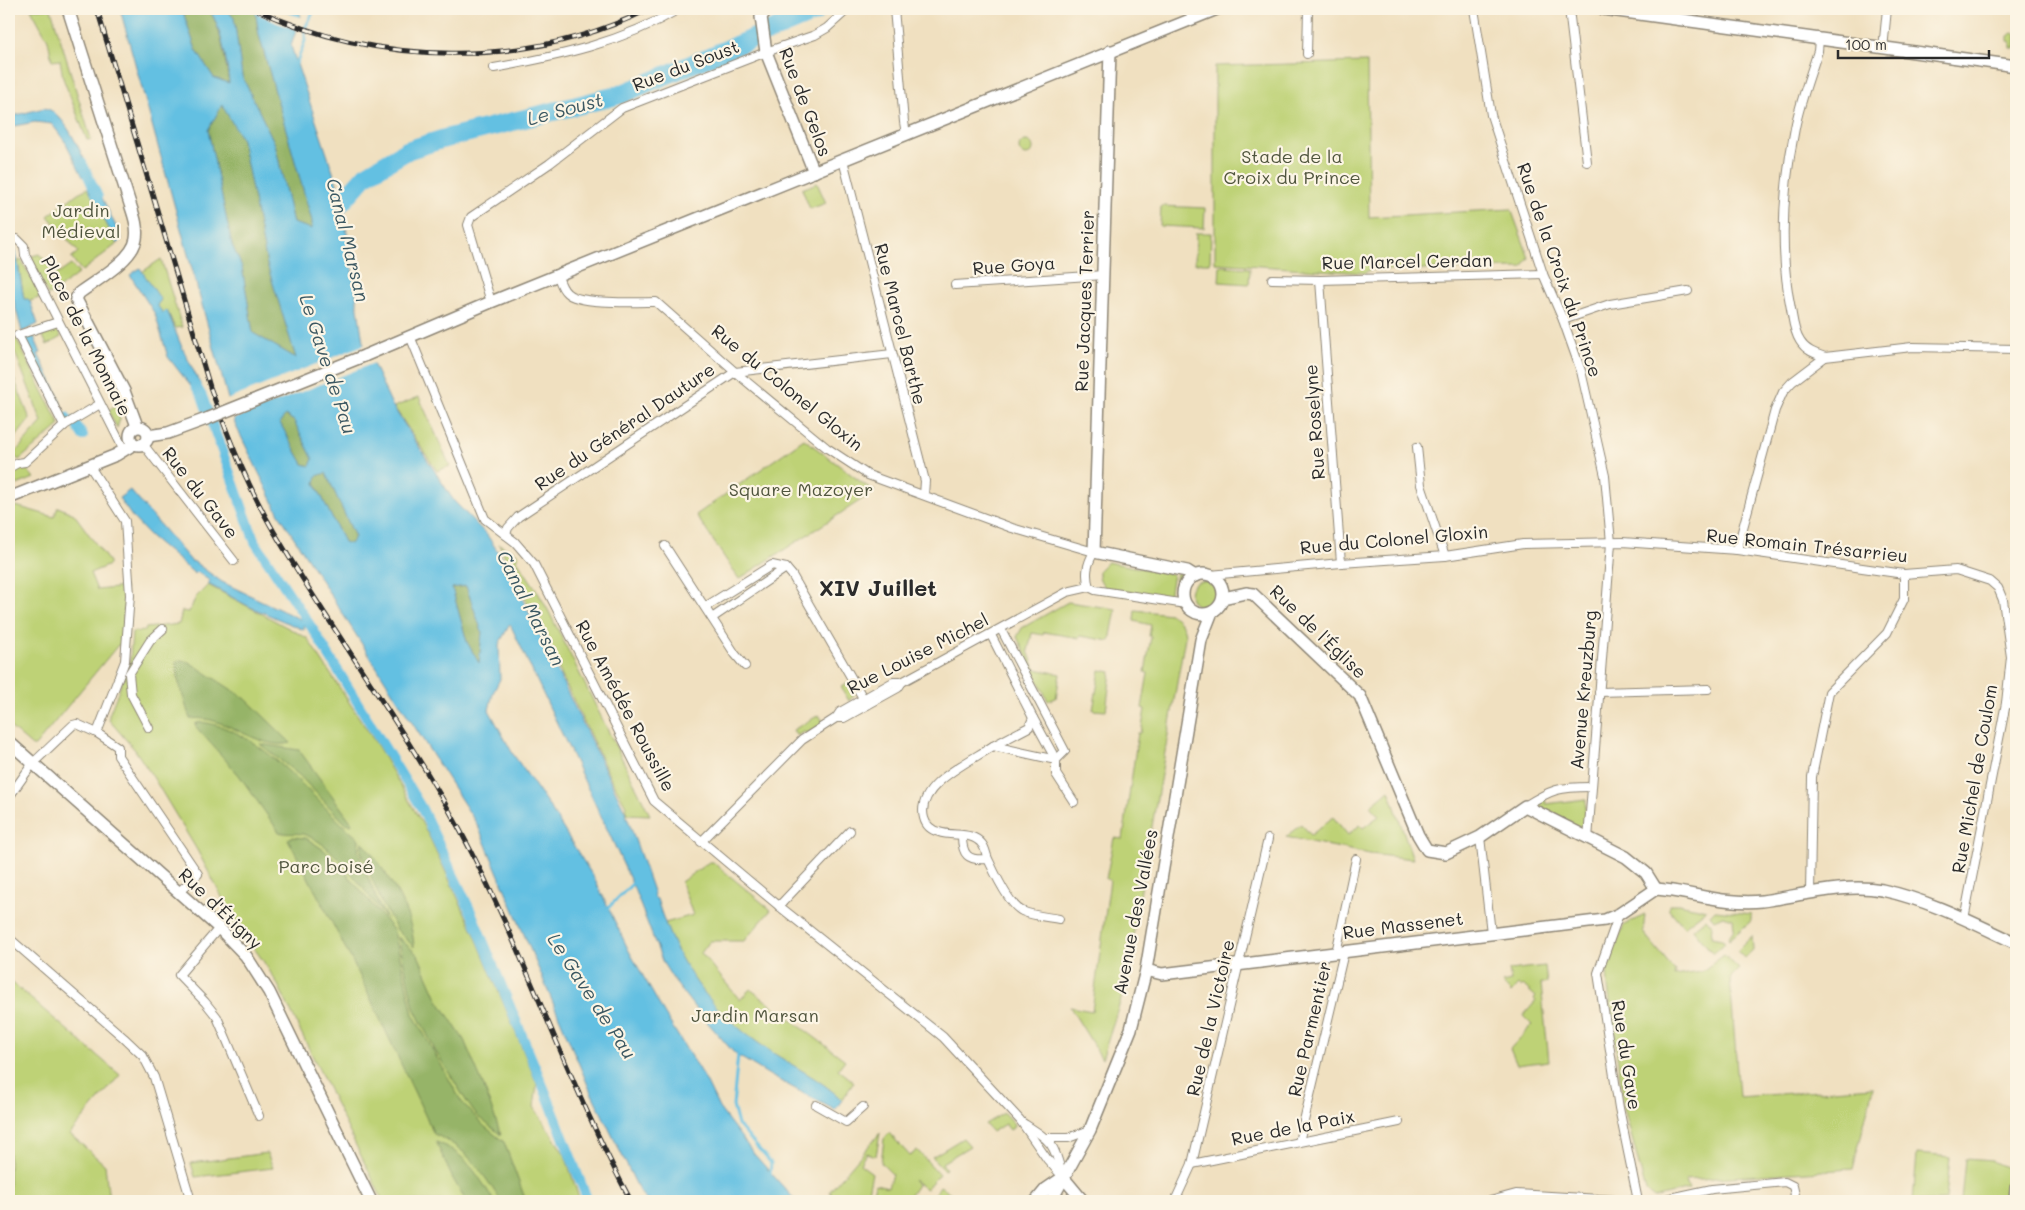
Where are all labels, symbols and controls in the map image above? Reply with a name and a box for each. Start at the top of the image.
scale bar [1838,28,1989,60]
street label: Rue du Soust [629,34,743,96]
text: 100 m [1845,34,1887,54]
street label: Rue de Gelos [774,44,838,160]
water label: Le Soust [524,86,606,131]
park label: Stade de la Croix du Prince [1223,144,1361,189]
street label: Rue de la Croix du Prince [1512,159,1608,380]
water label: Canal Marsan [321,175,376,304]
park label: Jardin Médieval [42,198,120,243]
street label: Rue Jacques Terrier [1069,210,1099,392]
street label: Rue Marcel Barthe [869,241,933,407]
street label: Rue Marcel Cerdan [1322,248,1492,274]
street label: Rue Goya [972,250,1056,280]
street label: Place de la Monnaie [36,251,138,420]
water label: Le Gave de Pau [294,291,363,437]
street label: Rue du Colonel Gloxin [707,319,868,456]
street label: Rue du Général Dauture [530,357,719,496]
street label: Rue Roselyne [1298,364,1330,480]
street label: Rue du Gave [157,441,244,543]
park label: Square Mazoyer [729,477,873,501]
street label: Rue du Colonel Gloxin [1299,519,1489,559]
street label: Rue Romain Trésarrieu [1705,522,1909,568]
water label: Canal Marsan [492,546,571,670]
district label: XIV Juillet [819,573,937,602]
street label: Rue de l'Église [1265,579,1372,684]
street label: Rue Louise Michel [843,607,992,699]
street label: Avenue Kreuzburg [1564,609,1602,771]
street label: Rue Amédée Roussille [570,616,681,795]
street label: Rue Michel de Coulom [1946,682,2002,875]
street label: Avenue des Vallées [1107,827,1163,997]
park label: Parc boisé [278,854,374,878]
street label: Rue d'Étigny [174,862,268,954]
street label: Rue Massenet [1341,906,1465,944]
water label: Le Gave de Pau [542,928,642,1063]
street label: Rue de la Victoire [1180,937,1240,1098]
street label: Rue Parmentier [1282,959,1336,1099]
street label: Rue du Gave [1606,998,1647,1111]
park label: Jardin Marsan [691,1003,819,1027]
street label: Rue de la Paix [1229,1103,1356,1151]

